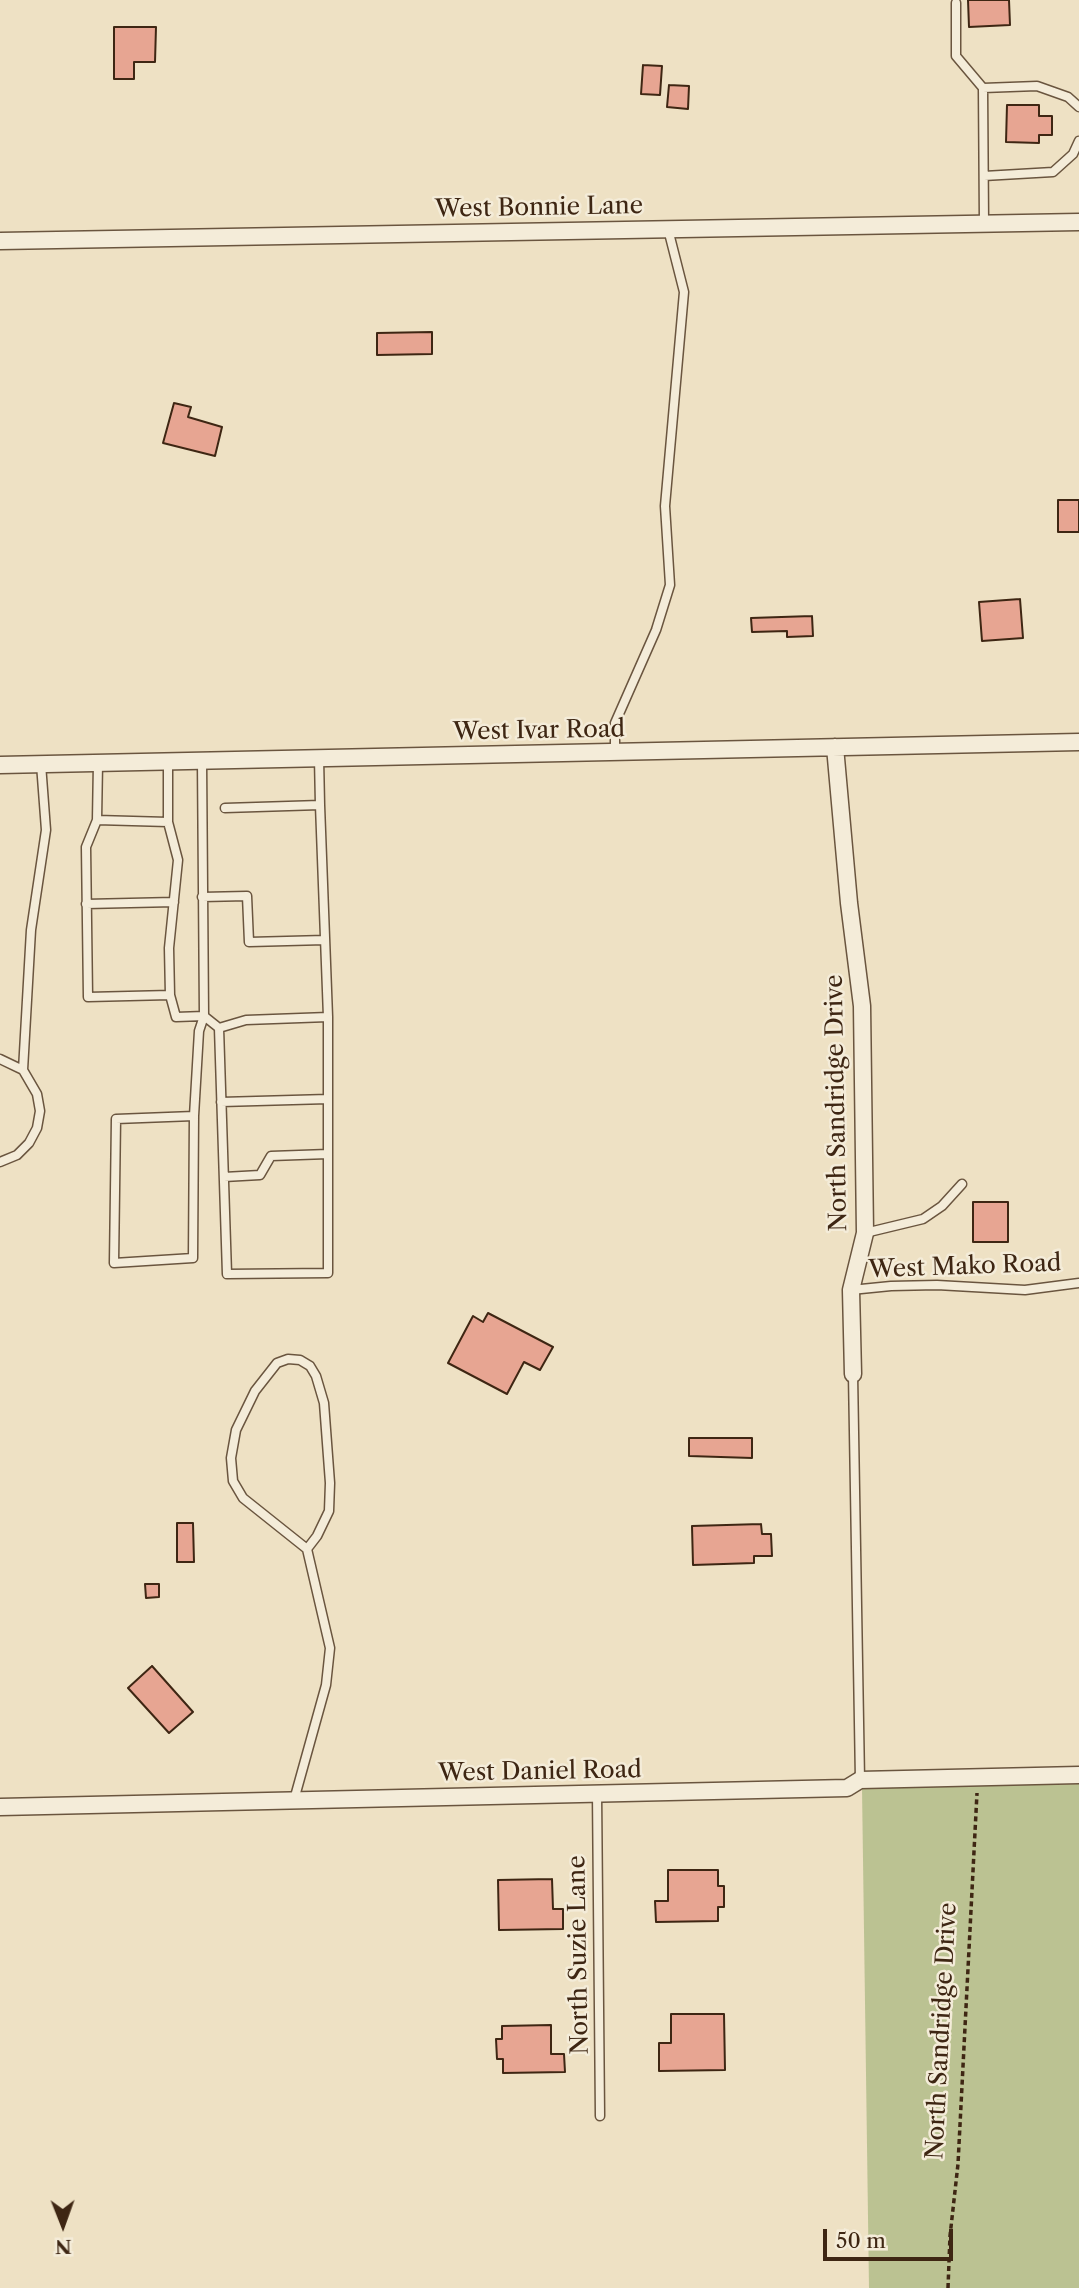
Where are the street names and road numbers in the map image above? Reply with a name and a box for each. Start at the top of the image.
street label: West Bonnie Lane [435,192,643,224]
street label: West Ivar Road [453,715,625,747]
street label: North Sandridge Drive [820,974,854,1232]
street label: West Mako Road [868,1249,1062,1285]
street label: West Daniel Road [438,1756,642,1788]
street label: North Suzie Lane [563,1855,595,2055]
street label: North Sandridge Drive [921,1902,963,2160]

